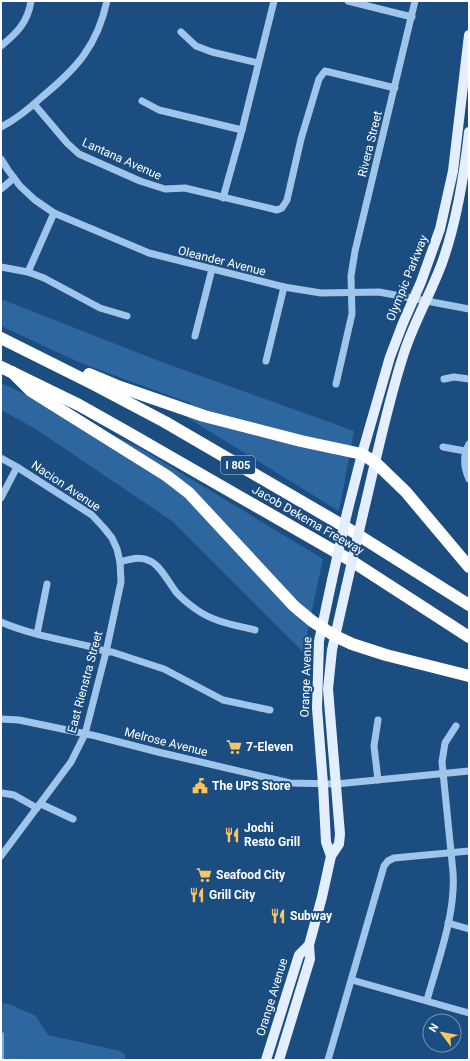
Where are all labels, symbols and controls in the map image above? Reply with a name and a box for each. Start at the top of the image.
street label: Rivera Street [355,110,385,178]
street label: Lantana Avenue [80,135,164,183]
street label: Olympic Parkway [383,233,431,323]
street label: Oleander Avenue [177,243,267,279]
road number: I 805 [221,456,255,474]
street label: Nacion Avenue [29,458,103,514]
street label: Jacob Dekema Freeway [250,482,367,558]
street label: East Rienstra Street [65,629,105,734]
street label: Orange Avenue [298,636,314,718]
street label: Melrose Avenue [123,725,209,759]
supermarket icon: 7-Eleven [225,738,243,756]
place label: 7-Eleven [246,740,293,754]
public building icon: The UPS Store [191,777,209,795]
place label: The UPS Store [212,779,291,793]
place label: Jochi Resto Grill [244,821,300,849]
restaurant icon: Jochi Resto Grill [223,826,241,844]
supermarket icon: Seafood City [195,866,213,884]
place label: Seafood City [216,868,286,882]
restaurant icon: Grill City [188,886,206,904]
place label: Grill City [209,888,256,902]
restaurant icon: Subway [269,907,287,925]
place label: Subway [290,909,333,923]
street label: Orange Avenue [254,956,290,1038]
north arrow [422,1013,462,1053]
text: N [426,1021,442,1035]

